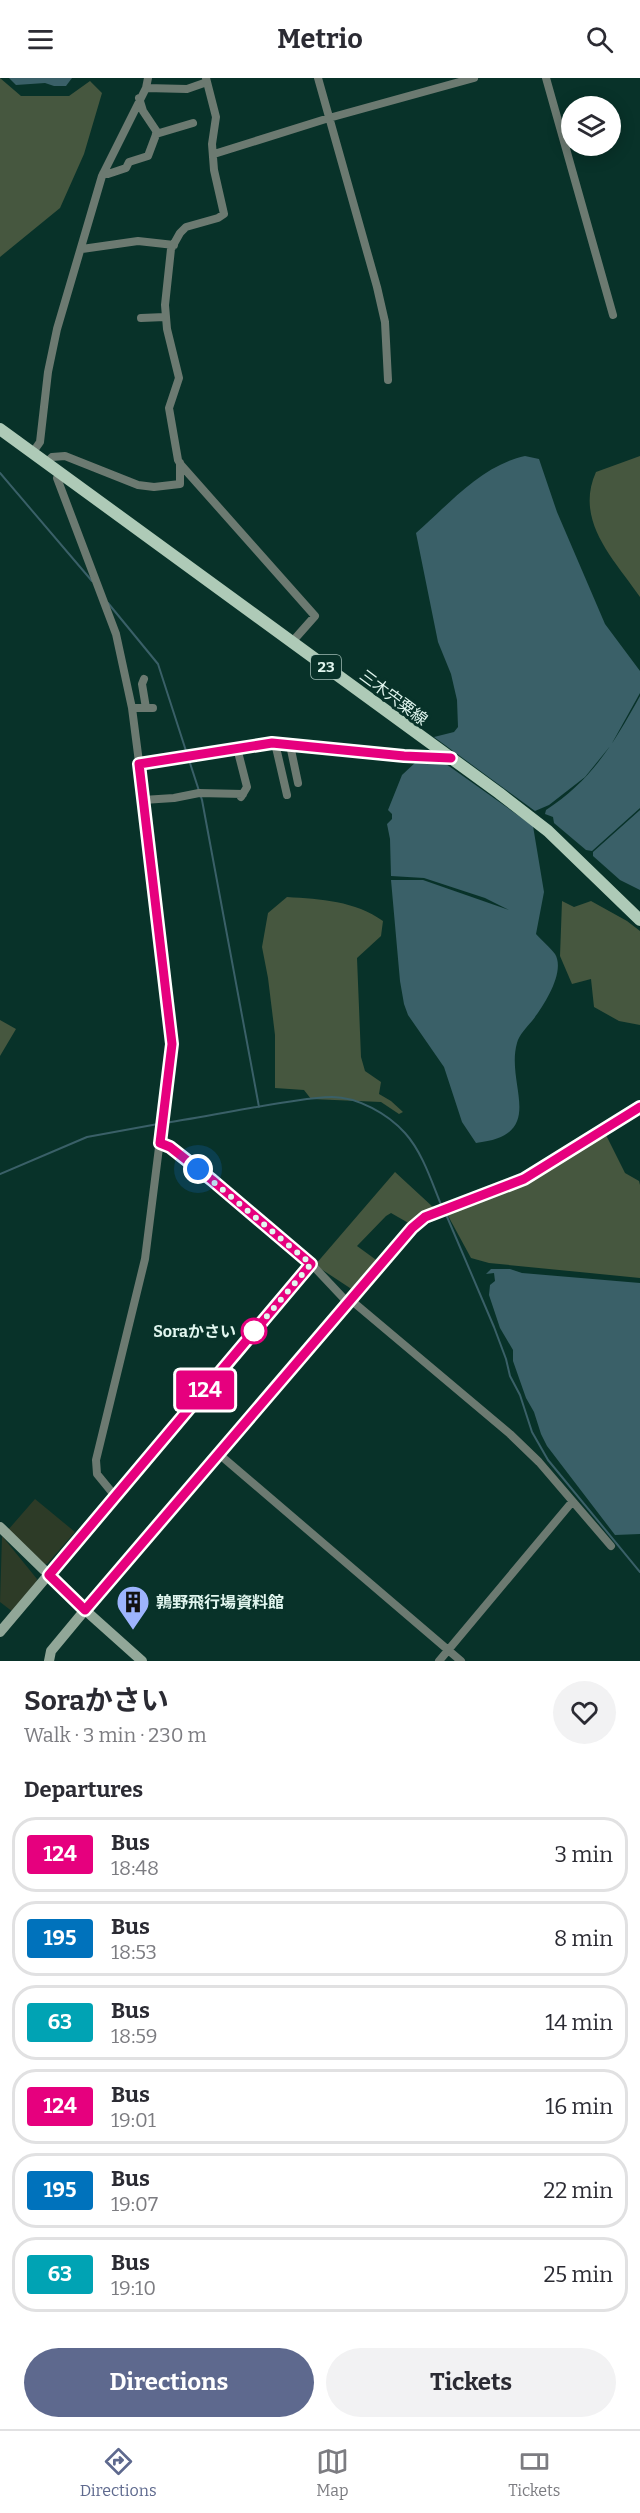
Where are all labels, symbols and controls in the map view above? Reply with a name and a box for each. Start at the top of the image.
icon: menu [24,23,57,56]
text: Metrio [277,23,363,55]
icon: search [583,23,616,56]
map controls [561,96,621,156]
button: layers [561,96,621,156]
road number: 23 [311,655,341,679]
street label: 三木宍粟線 [356,666,431,729]
your location [183,1154,213,1184]
marker: Soraかさい [241,1318,267,1344]
place label: Soraかさい [153,1322,236,1341]
line badge: 124 [170,1370,240,1410]
text: 124 [188,1377,222,1403]
building icon: 鶉野飛行場資料館 [115,1584,151,1631]
place label: 鶉野飛行場資料館 [156,1593,284,1612]
button: heart [553,1681,616,1744]
text: Soraかさい [24,1684,169,1717]
text: Walk · 3 min · 230 m [24,1723,207,1747]
text: Departures [24,1776,143,1803]
text: Bus [111,1829,150,1856]
text: 124 [43,1841,77,1867]
text: 3 min [555,1841,613,1868]
text: 18:48 [111,1856,159,1880]
text: Bus [111,1913,150,1940]
text: 195 [44,1925,76,1951]
text: 8 min [554,1925,613,1952]
text: 18:53 [111,1940,157,1964]
text: Bus [111,1997,150,2024]
text: 63 [48,2009,72,2035]
text: 14 min [545,2009,613,2036]
text: 18:59 [111,2024,158,2048]
text: Bus [111,2081,150,2108]
text: 124 [43,2093,77,2119]
text: 16 min [545,2093,613,2120]
text: 19:01 [111,2108,156,2132]
text: Bus [111,2165,150,2192]
text: 195 [44,2177,76,2203]
text: 22 min [543,2177,613,2204]
text: 19:07 [111,2192,158,2216]
text: Bus [111,2249,150,2276]
text: 63 [48,2261,72,2287]
text: 25 min [543,2261,613,2288]
text: 19:10 [111,2276,156,2300]
button: Directions [24,2348,314,2417]
button: Tickets [326,2348,616,2417]
tab: Directions [80,2445,157,2500]
tab: Map [316,2445,349,2500]
tab: Tickets [508,2445,560,2500]

